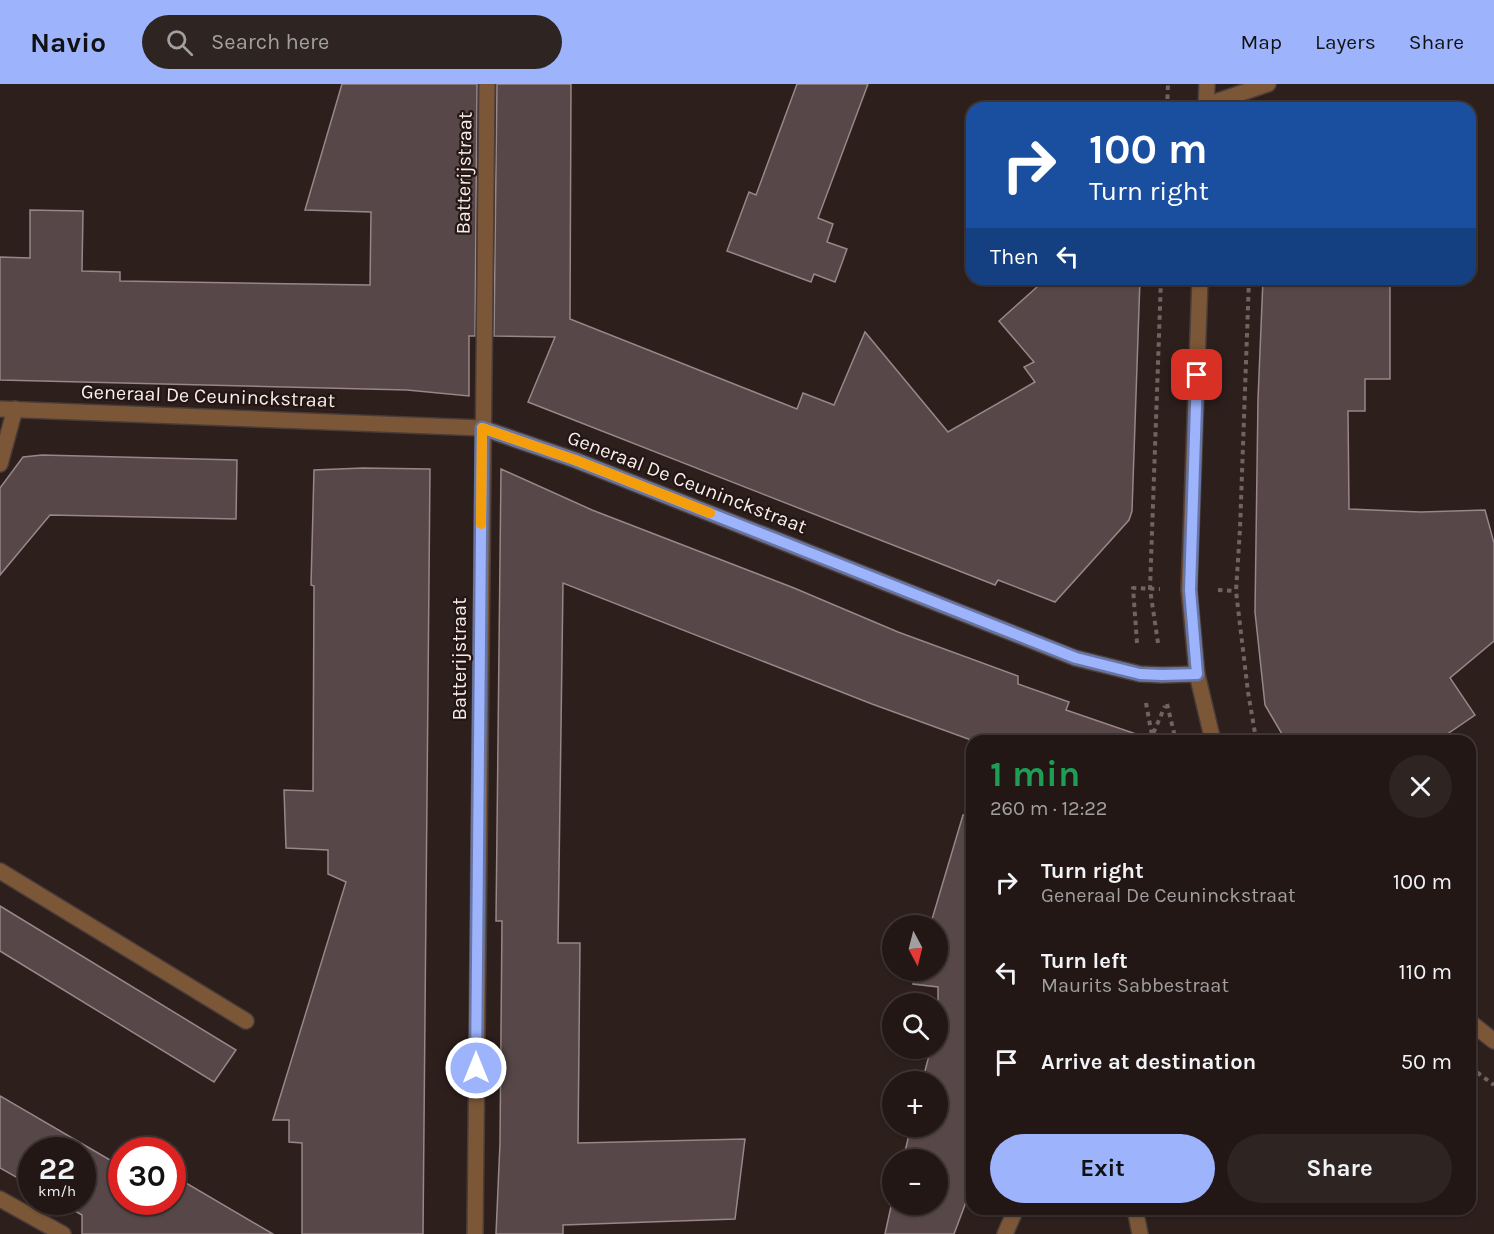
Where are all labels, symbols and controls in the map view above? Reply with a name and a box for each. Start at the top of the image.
search box [142,15,562,69]
text: Navio [30,26,106,59]
icon: search [163,26,196,59]
text: Search here [211,29,329,55]
text: Map [1240,30,1282,54]
text: Layers [1315,30,1376,54]
text: Share [1409,30,1464,54]
street label: Batterijstraat [451,111,477,235]
text: 100 m [1089,124,1208,174]
icon: right [990,126,1068,204]
text: Turn right [1089,175,1209,207]
icon: left [1051,240,1084,273]
text: Then [990,244,1039,270]
pin [1171,349,1222,400]
icon: arrive [1180,358,1213,391]
street label: Generaal De Ceuninckstraat [80,380,336,412]
street label: Generaal De Ceuninckstraat [564,426,810,538]
street label: Batterijstraat [448,597,471,721]
text: 1 min [990,753,1080,795]
button: close [1389,755,1452,818]
text: 260 m · 12:22 [990,797,1107,820]
text: Turn right [1041,858,1144,884]
icon: right [990,866,1023,899]
text: 100 m [1393,869,1452,895]
text: Generaal De Ceuninckstraat [1041,884,1295,907]
north arrow [882,915,948,981]
map controls [882,915,948,1215]
text: Turn left [1041,948,1128,974]
icon: left [990,956,1023,989]
text: 110 m [1399,959,1452,985]
text: Maurits Sabbestraat [1041,974,1229,997]
button: search [882,993,948,1059]
position arrow [444,1036,508,1100]
icon: arrive [990,1046,1023,1079]
text: Arrive at destination [1041,1049,1256,1075]
text: 50 m [1401,1049,1452,1075]
button: + [882,1071,948,1137]
button: Exit [990,1134,1215,1203]
button: Share [1227,1134,1452,1203]
speed limit sign: 30 [108,1137,186,1215]
button: − [882,1149,948,1215]
text: 22 [39,1151,75,1187]
text: km/h [38,1182,76,1200]

